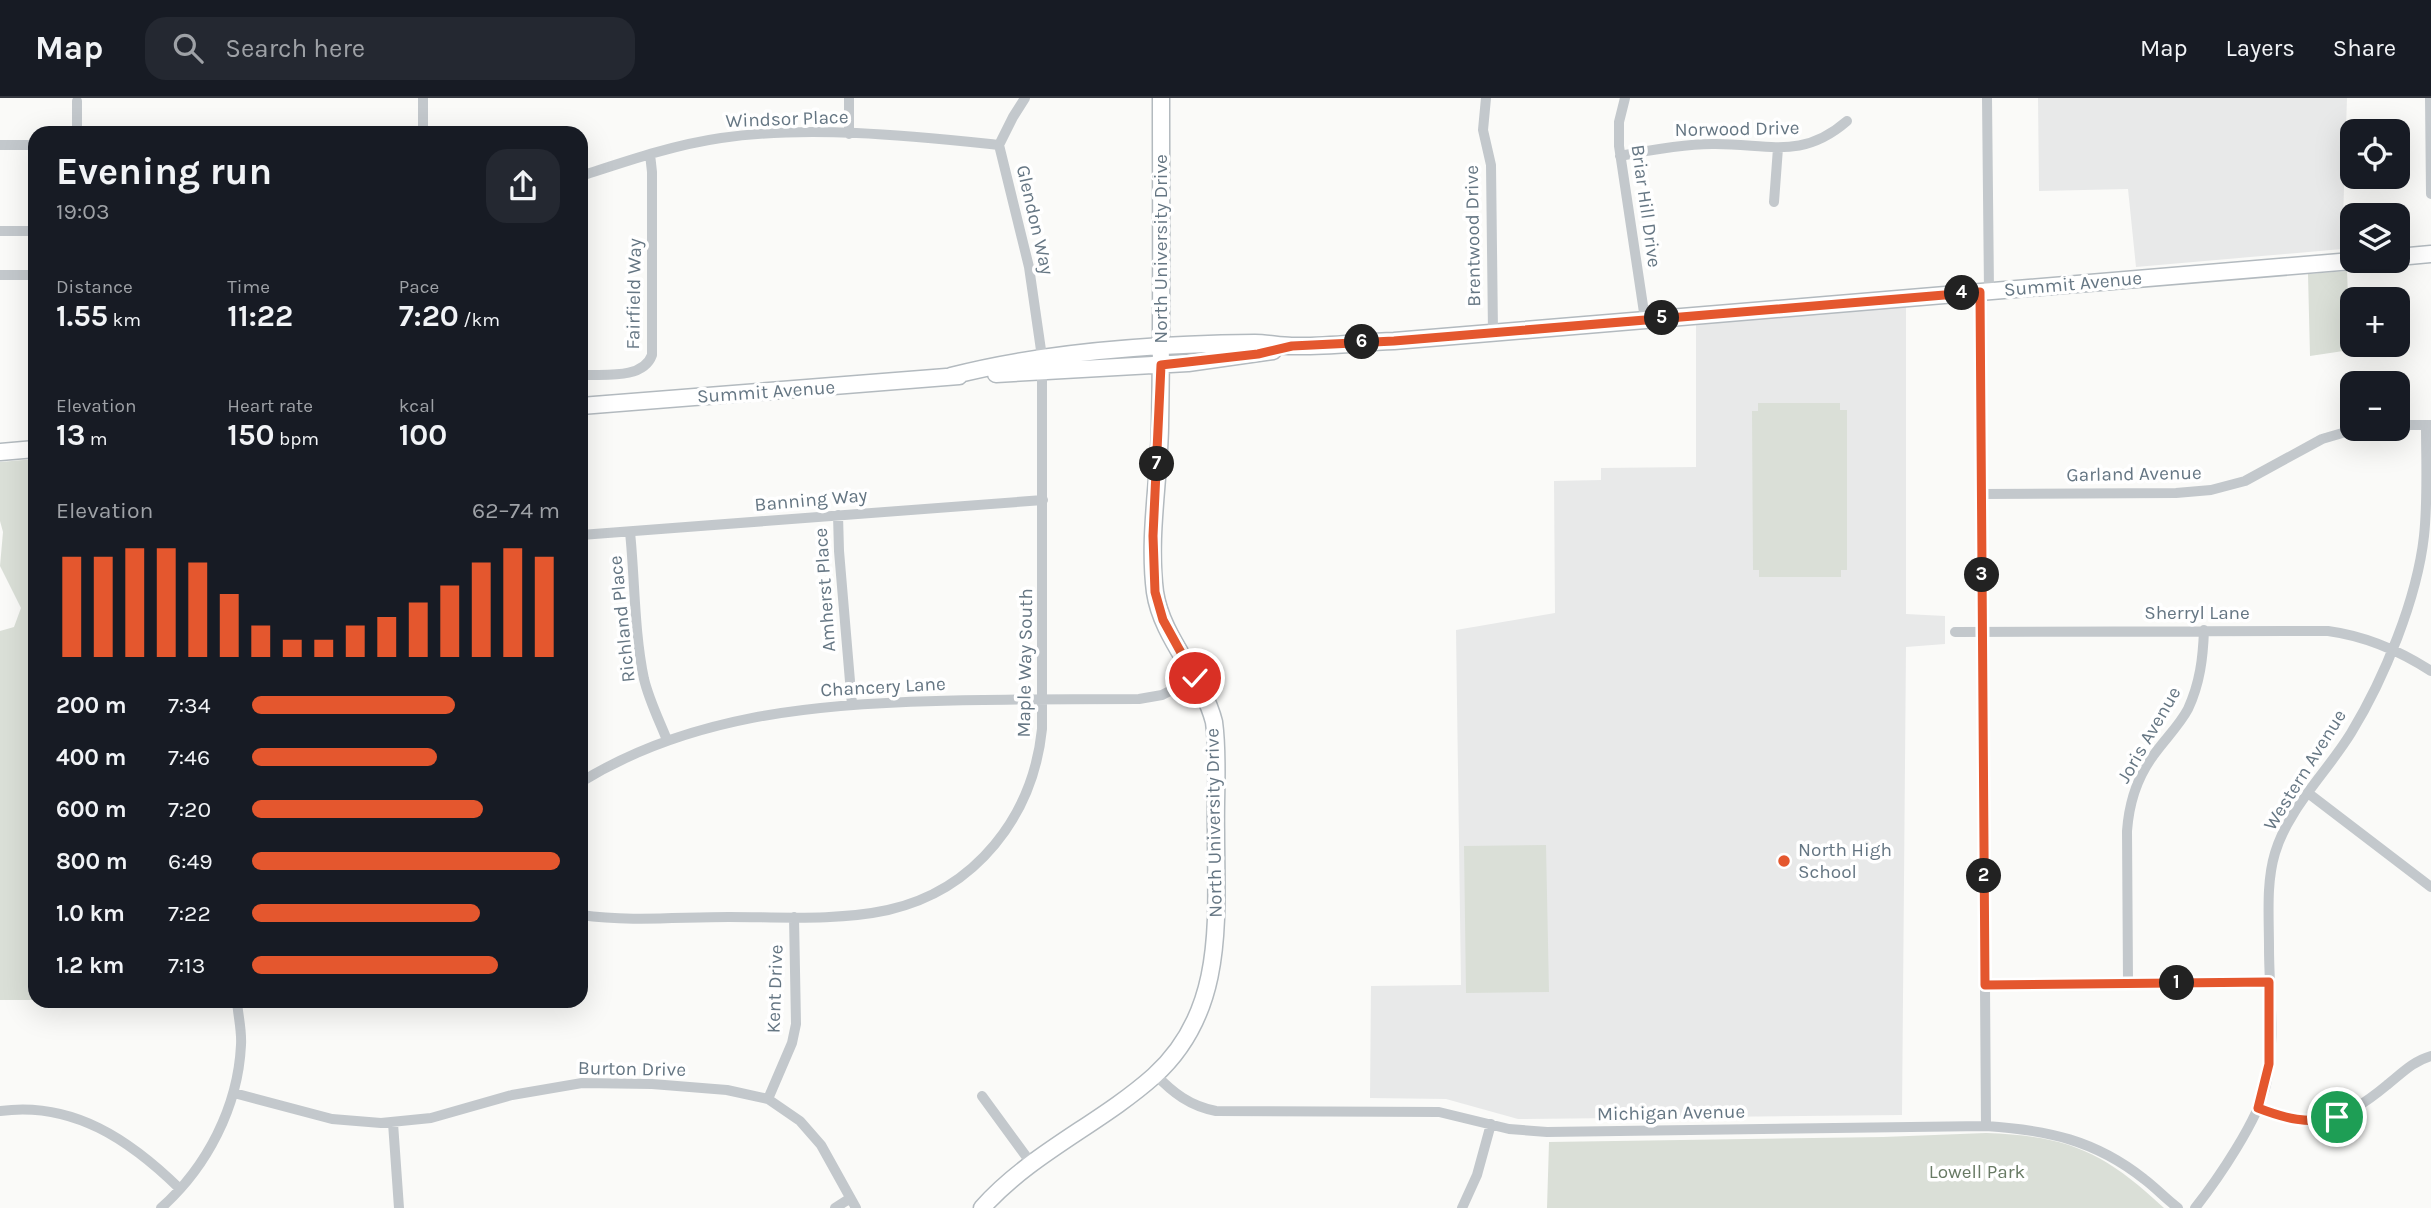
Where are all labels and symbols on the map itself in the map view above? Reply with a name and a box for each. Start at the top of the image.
street label: Windsor Place [725,106,849,132]
street label: Norwood Drive [1674,117,1800,141]
street label: Briar Hill Drive [1626,143,1666,269]
street label: North University Drive [1150,154,1172,344]
street label: Glendon Way [1012,163,1058,277]
street label: Brentwood Drive [1461,165,1485,307]
street label: Fairfield Way [622,238,646,350]
street label: Summit Avenue [2003,267,2143,301]
pin: 4 [1944,276,1980,310]
pin: 5 [1644,300,1680,336]
pin: 6 [1344,324,1380,360]
street label: Summit Avenue [696,376,836,408]
pin: 7 [1140,446,1174,482]
street label: Garland Avenue [2066,462,2202,486]
street label: Banning Way [754,484,869,516]
street label: Amherst Place [810,527,840,653]
street label: Richland Place [604,554,640,684]
pin: 3 [1965,558,2000,592]
street label: Maple Way South [1013,588,1037,738]
street label: Sherryl Lane [2144,602,2250,624]
pin [1165,648,1225,708]
street label: Chancery Lane [820,673,946,701]
street label: Joris Avenue [2113,683,2185,787]
street label: Western Avenue [2259,705,2351,835]
street label: North University Drive [1201,728,1227,918]
place label: North High School [1798,839,1892,883]
marker: North High School [1776,853,1792,869]
pin: 2 [1966,858,2002,894]
street label: Kent Drive [762,944,788,1034]
pin: 1 [2160,966,2194,1001]
street label: Burton Drive [578,1057,686,1081]
pin [2307,1087,2367,1147]
street label: Michigan Avenue [1597,1101,1745,1125]
park label: Lowell Park [1929,1161,2026,1183]

